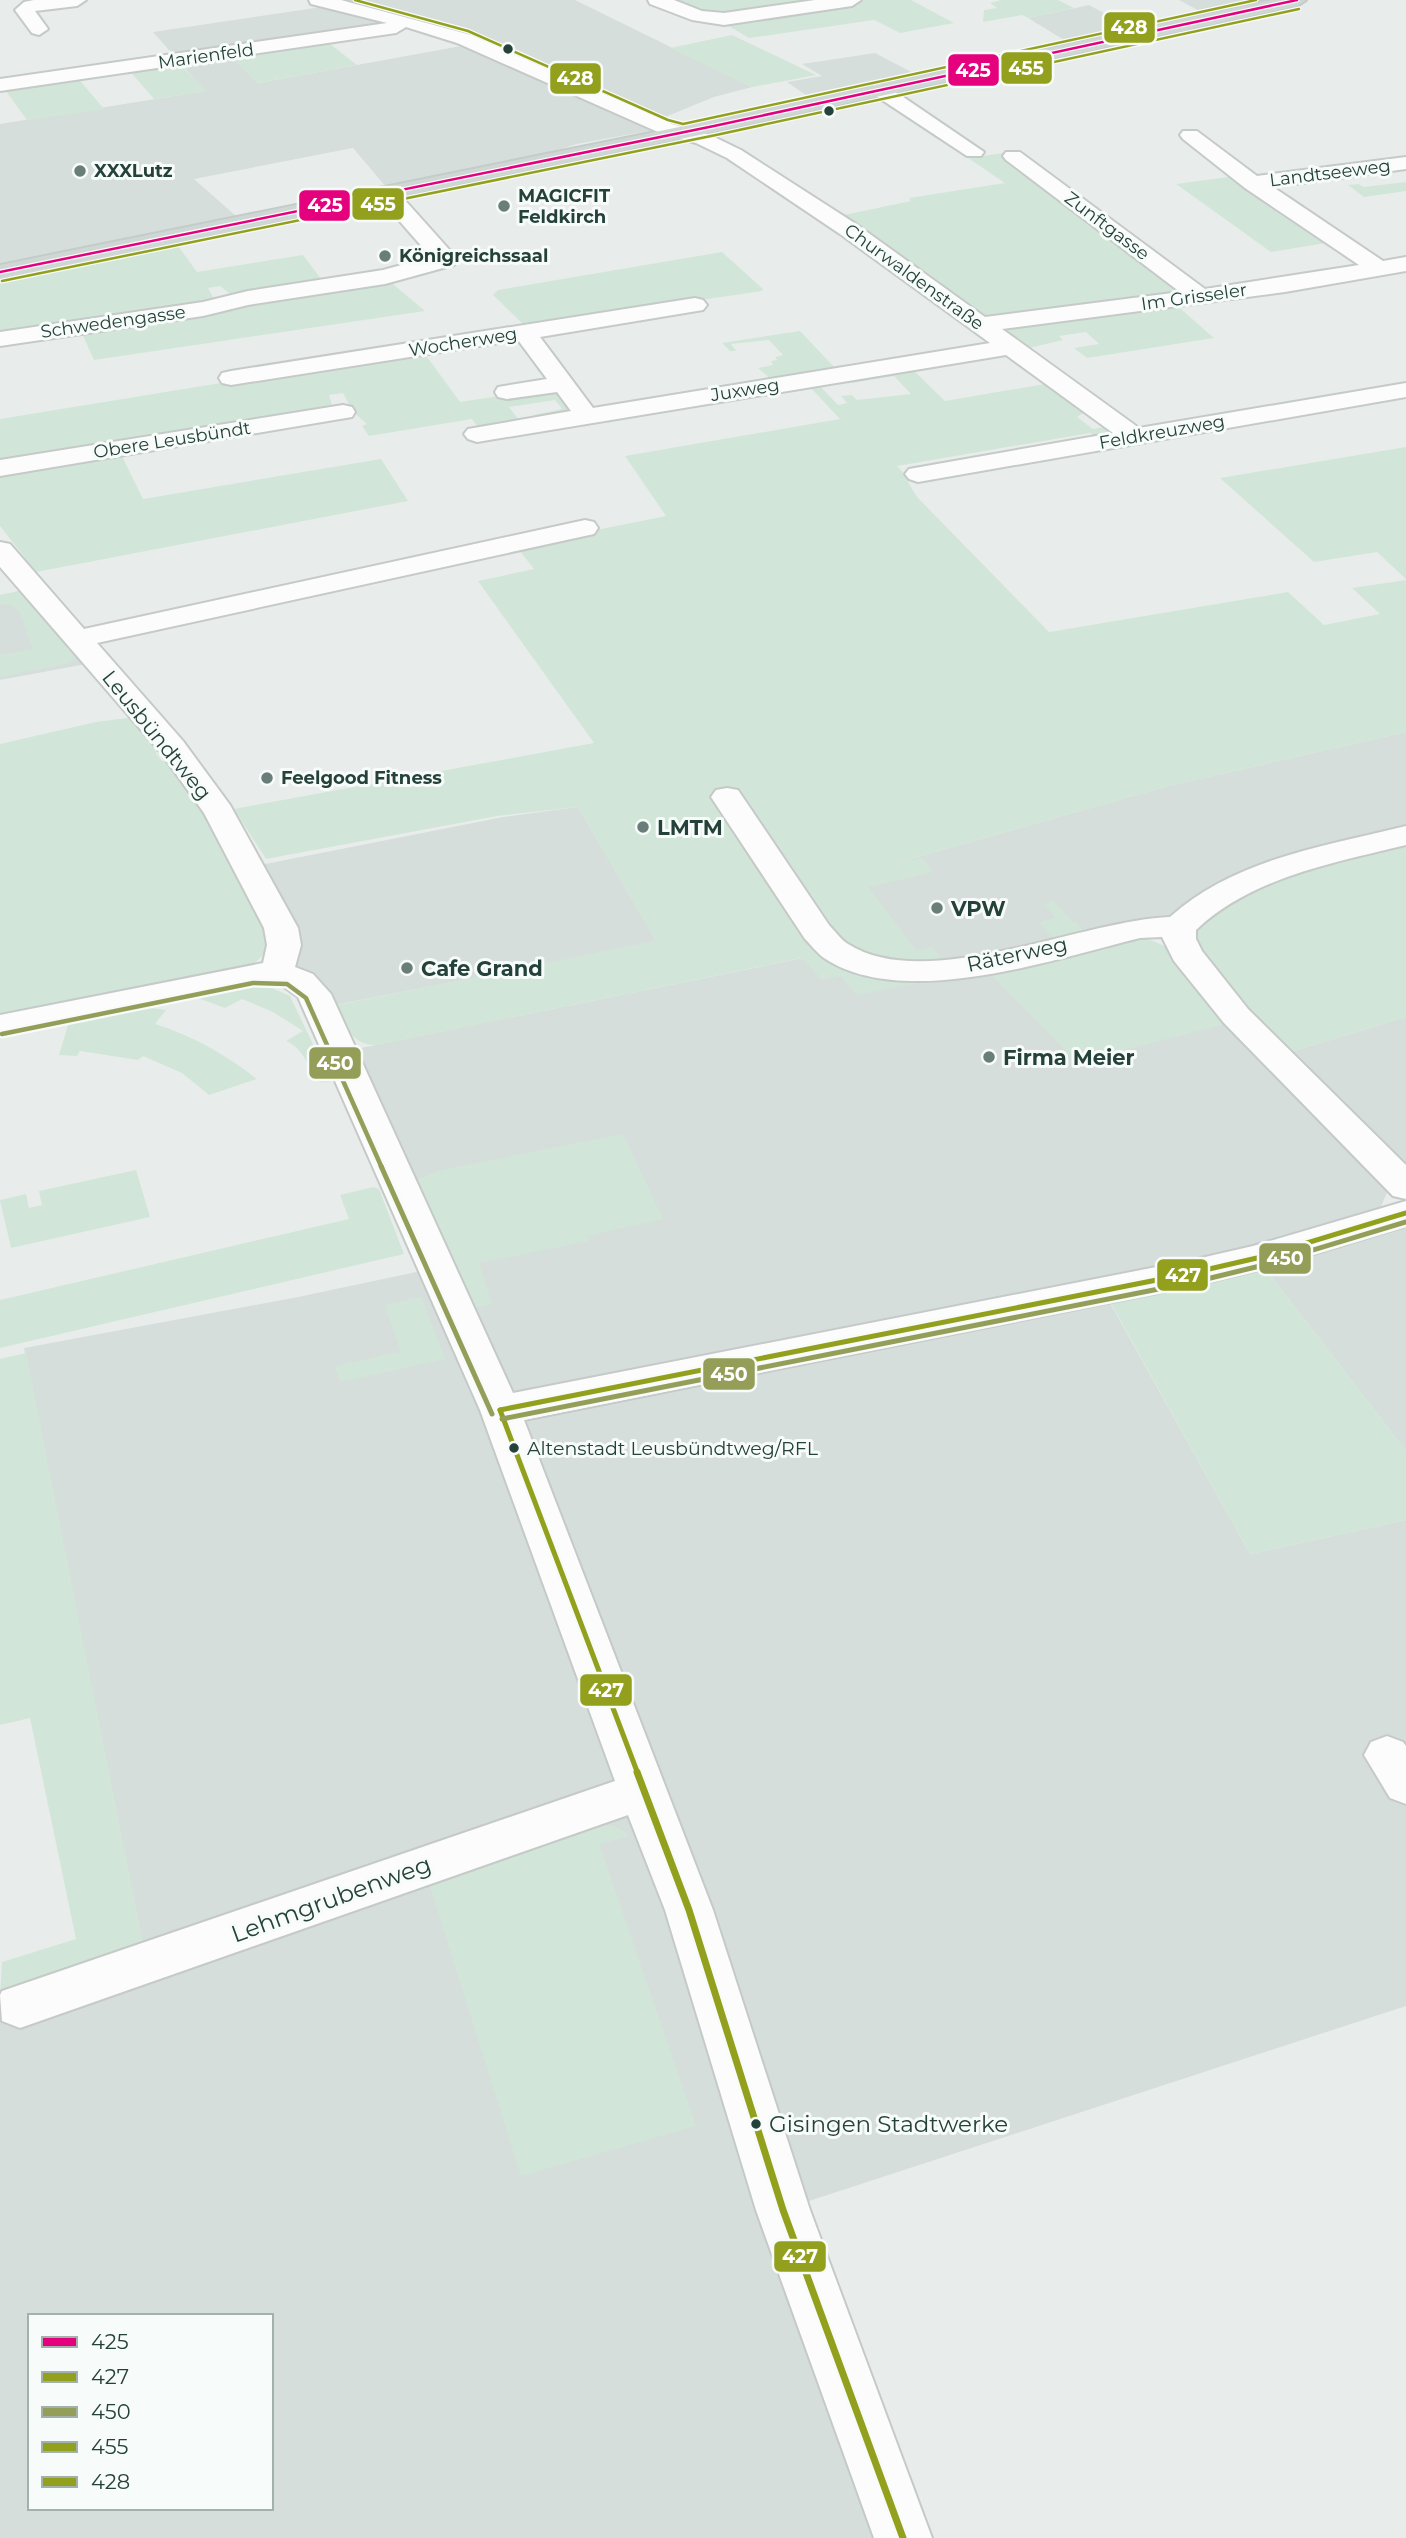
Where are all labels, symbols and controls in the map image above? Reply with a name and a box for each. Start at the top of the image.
line badge: 428 [1103,11,1156,44]
text: 428 [1111,16,1147,39]
street label: Marienfeld [157,38,255,74]
unlabelled marker [501,42,515,56]
line badge: 455 [1000,51,1053,85]
line badge: 425 [947,53,1000,87]
text: 455 [1008,57,1044,80]
text: 425 [955,59,991,82]
line badge: 428 [549,62,602,95]
text: 428 [557,67,593,90]
unlabelled marker [822,104,836,118]
street label: Landtseeweg [1268,155,1392,191]
place label: XXXLutz [94,160,173,182]
marker: XXXLutz [72,163,88,179]
place label: MAGICFIT Feldkirch [518,185,611,228]
line badge: 455 [351,187,405,221]
street label: Zunftgasse [1060,187,1154,265]
line badge: 425 [298,189,351,222]
text: 455 [360,193,396,216]
text: 425 [307,194,343,217]
marker: MAGICFIT Feldkirch [496,198,512,214]
street label: Churwaldenstraße [840,219,988,335]
place label: Königreichssaal [399,245,548,267]
marker: Königreichssaal [377,248,393,264]
street label: Im Grisseler [1140,279,1248,315]
street label: Schwedengasse [39,301,187,343]
street label: Wocherweg [407,323,519,361]
street label: Juxweg [708,374,781,406]
street label: Feldkreuzweg [1097,410,1227,454]
street label: Obere Leusbündt [92,417,252,463]
street label: Leusbündtweg [97,665,217,805]
place label: Feelgood Fitness [281,767,442,789]
marker: Feelgood Fitness [259,770,275,786]
place label: LMTM [657,815,723,840]
marker: LMTM [635,819,651,835]
place label: VPW [950,896,1006,921]
marker: VPW [929,900,945,916]
street label: Räterweg [964,931,1070,977]
place label: Cafe Grand [421,956,543,981]
marker: Cafe Grand [399,960,415,976]
place label: Firma Meier [1003,1045,1135,1070]
line badge: 450 [308,1046,362,1080]
marker: Firma Meier [981,1049,997,1065]
text: 450 [316,1052,354,1075]
line badge: 450 [1258,1242,1312,1275]
text: 450 [1266,1247,1304,1270]
line badge: 427 [1156,1258,1209,1292]
text: 427 [1165,1264,1201,1287]
line badge: 450 [702,1357,756,1391]
text: 450 [710,1363,748,1386]
place label: Altenstadt Leusbündtweg/RFL [527,1437,819,1460]
marker: Altenstadt Leusbündtweg/RFL [507,1441,521,1455]
line badge: 427 [579,1673,633,1707]
text: 427 [588,1679,624,1702]
street label: Lehmgrubenweg [227,1849,435,1949]
place label: Gisingen Stadtwerke [769,2110,1008,2138]
marker: Gisingen Stadtwerke [749,2117,763,2131]
line badge: 427 [773,2240,827,2273]
text: 427 [782,2245,818,2268]
legend [28,2314,273,2510]
text: 425 [91,2329,129,2354]
text: 427 [91,2364,129,2389]
text: 450 [91,2399,131,2424]
text: 455 [91,2434,129,2459]
text: 428 [91,2469,130,2494]

